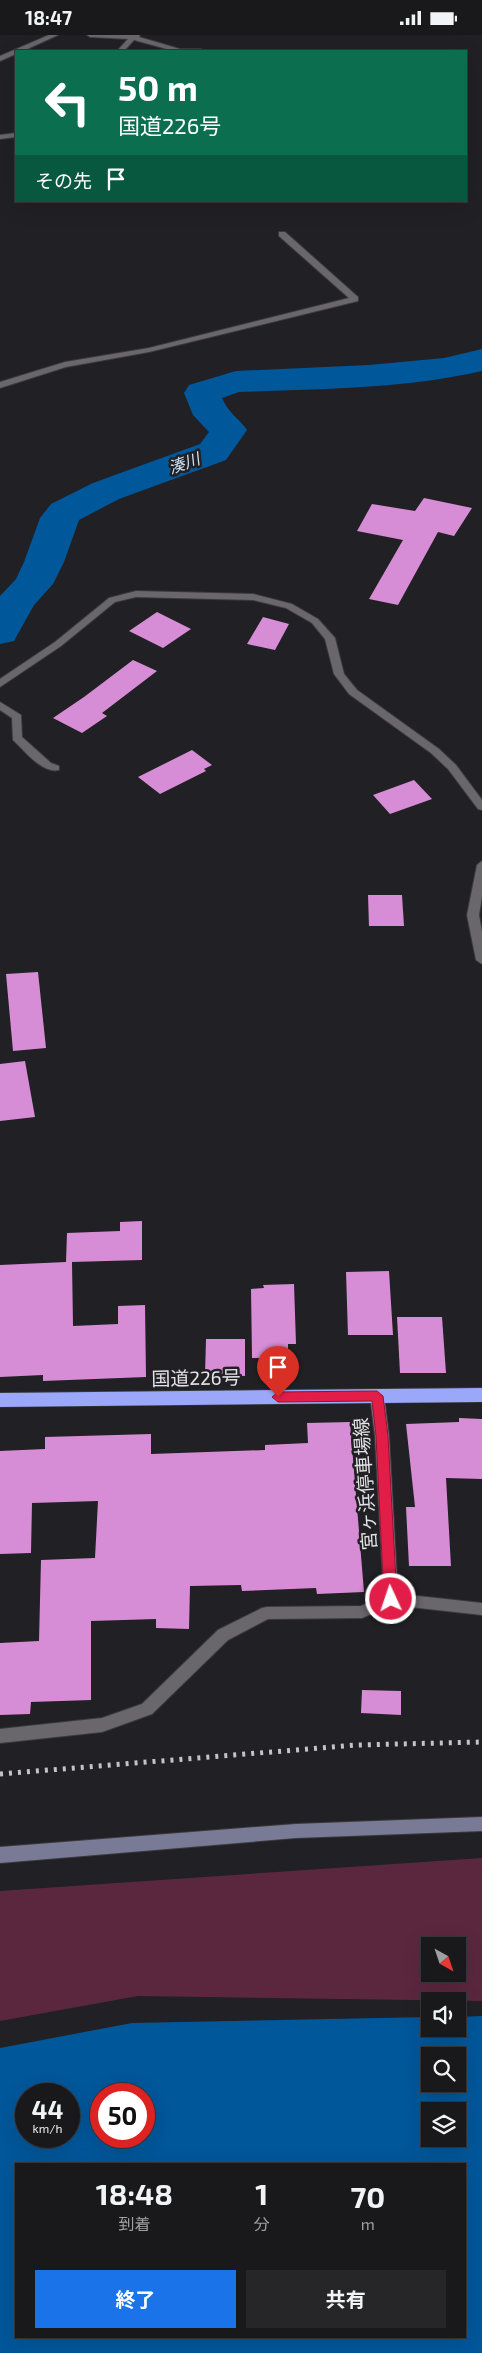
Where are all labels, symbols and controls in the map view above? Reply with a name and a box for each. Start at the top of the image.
text: 18:47 [25,6,72,29]
text: 50 m [118,66,198,108]
icon: left [35,70,100,135]
text: 国道226号 [118,112,221,138]
icon: arrive [102,165,130,193]
text: その先 [35,169,92,192]
water label: 湊川 [166,447,204,477]
pin [257,1346,299,1397]
icon: arrive [264,1353,292,1381]
street label: 国道226号 [151,1365,241,1390]
street label: 宮ヶ浜停車場線 [348,1417,381,1551]
position arrow [364,1572,416,1624]
north arrow [421,1937,466,1983]
map controls [421,1937,466,2147]
button: sound [421,1992,466,2037]
button: search [421,2047,466,2092]
speed limit sign: 50 [90,2083,155,2148]
text: 44 [32,2094,63,2124]
button: layers [421,2102,466,2147]
text: km/h [33,2121,62,2135]
text: 18:48 [96,2175,173,2211]
text: 1 [255,2175,268,2211]
text: 70 [350,2178,385,2214]
text: 到着 [118,2214,150,2233]
text: 分 [254,2214,270,2233]
text: m [361,2214,375,2233]
button: 終了 [35,2270,236,2328]
button: 共有 [246,2270,446,2328]

